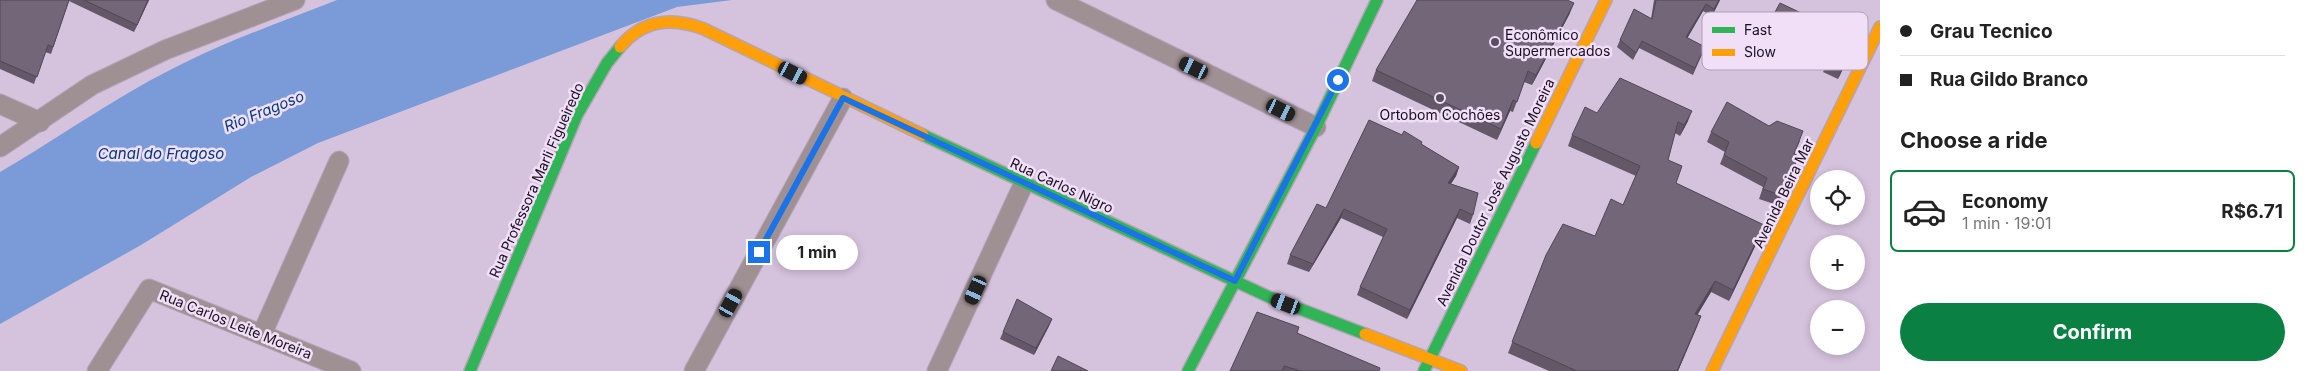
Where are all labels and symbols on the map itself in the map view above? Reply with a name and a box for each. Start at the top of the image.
legend [1702,12,1868,70]
text: Fast [1744,21,1772,38]
place label: Econômico Supermercados [1505,26,1610,59]
marker: Econômico Supermercados [1489,36,1501,48]
text: Slow [1744,43,1776,60]
car [1177,55,1210,81]
car [776,60,809,86]
route start [1327,69,1349,91]
street label: Avenida Doutor José Augusto Moreira [1432,76,1558,308]
street label: Rua Professora Marli Figueiredo [485,80,587,280]
water label: Rio Fragoso [221,86,307,136]
marker: Ortobom Cochões [1434,92,1446,104]
car [1264,97,1297,123]
place label: Ortobom Cochões [1379,106,1501,123]
street label: Avenida Beira Mar [1749,135,1817,251]
water label: Canal do Fragoso [98,144,224,163]
street label: Rua Carlos Nigro [1008,154,1116,216]
callout: 1 min [776,234,859,270]
route end [748,241,770,263]
car [963,273,988,307]
street label: Rua Carlos Leite Moreira [157,286,315,362]
car [717,286,744,320]
car [1269,292,1302,316]

